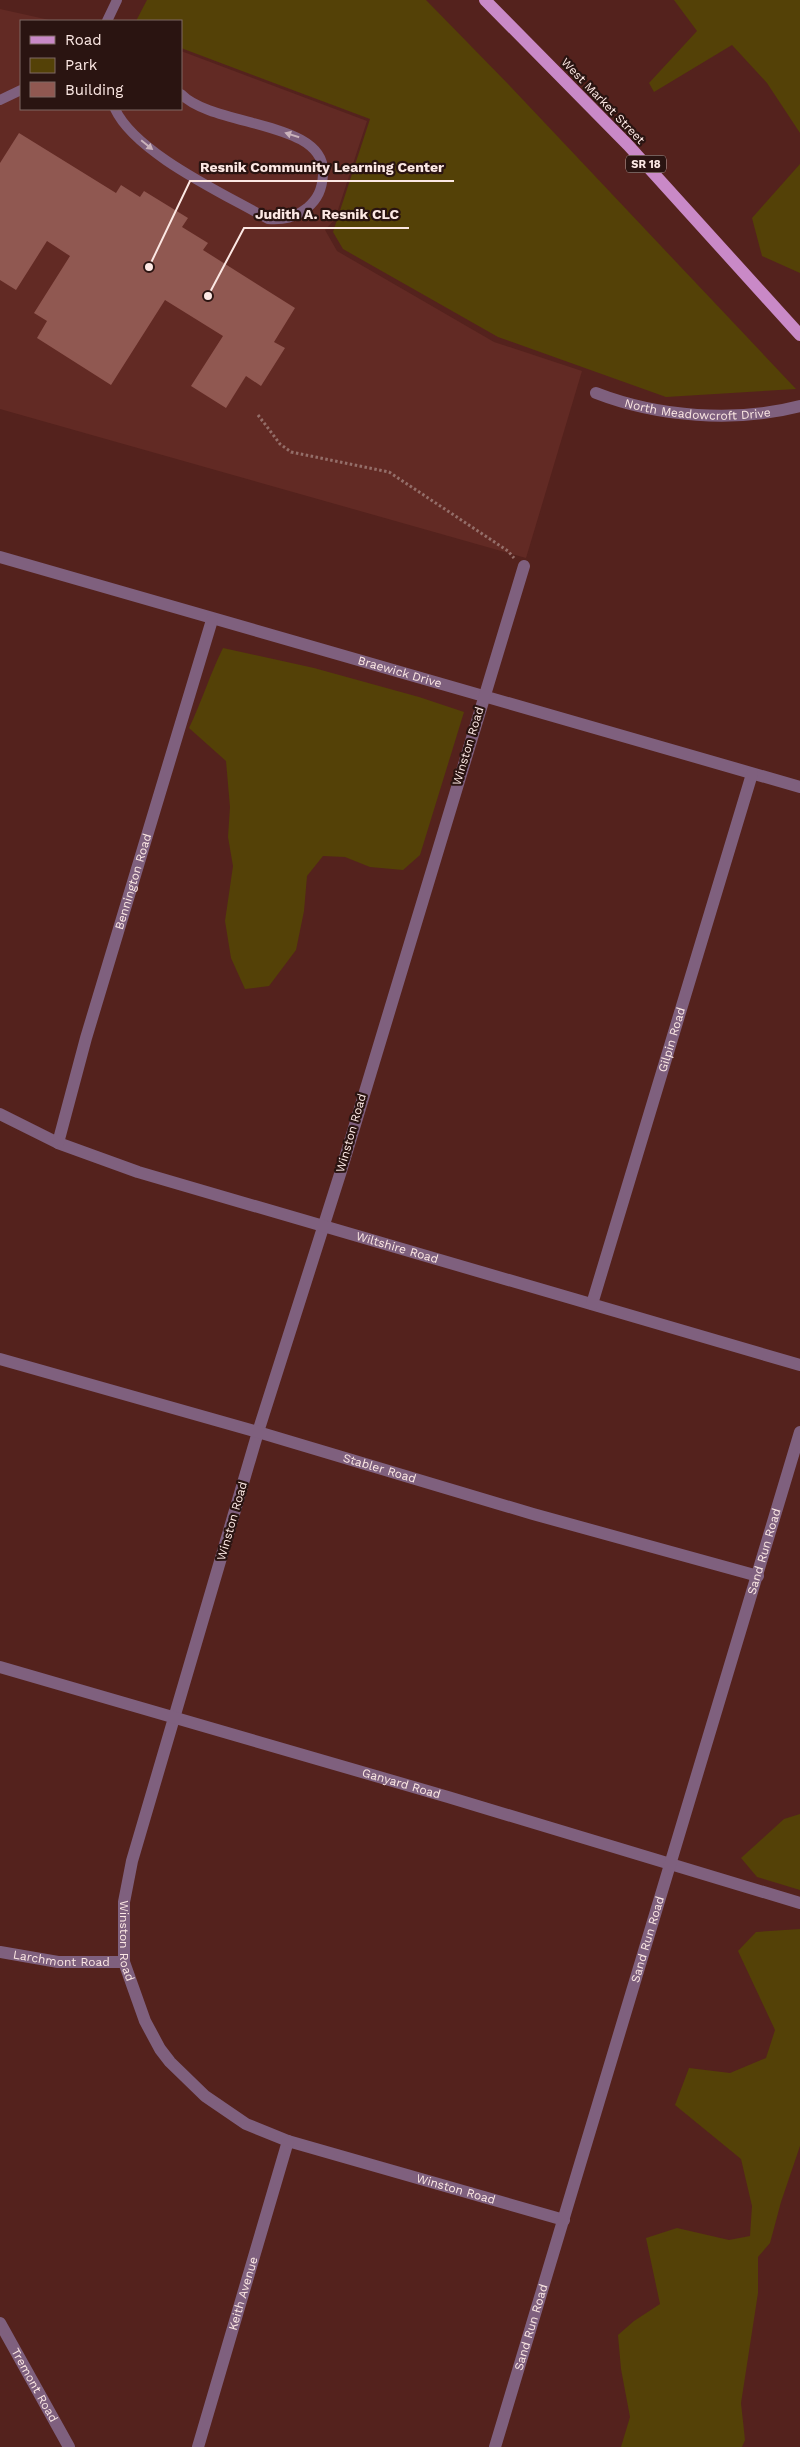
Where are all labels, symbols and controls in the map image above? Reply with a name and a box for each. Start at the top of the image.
legend [20,20,182,110]
text: Road [65,31,102,49]
street label: West Market Street [558,55,648,147]
text: Park [65,56,98,74]
text: Building [65,81,123,99]
one-way arrow [284,131,299,138]
one-way arrow [140,140,153,151]
callout: Resnik Community Learning Center [190,152,454,181]
road number: SR 18 [626,156,666,172]
text: Resnik Community Learning Center [200,159,444,175]
callout: Judith A. Resnik CLC [244,199,409,228]
text: Judith A. Resnik CLC [255,206,400,222]
street label: North Meadowcroft Drive [623,396,772,423]
street label: Braewick Drive [356,653,443,691]
street label: Winston Road [449,705,487,787]
street label: Bennington Road [112,832,154,931]
street label: Gilpin Road [655,1006,688,1074]
street label: Winston Road [333,1092,369,1174]
street label: Wiltshire Road [354,1229,440,1266]
street label: Stabler Road [341,1451,418,1486]
street label: Winston Road [214,1480,250,1562]
street label: Sand Run Road [744,1507,784,1596]
street label: Ganyard Road [360,1765,442,1802]
street label: Sand Run Road [628,1895,667,1984]
street label: Winston Road [117,1900,137,1983]
street label: Larchmont Road [12,1947,110,1969]
street label: Winston Road [415,2171,497,2207]
street label: Keith Avenue [226,2255,261,2332]
street label: Sand Run Road [511,2282,551,2372]
street label: Tremont Road [8,2346,61,2424]

